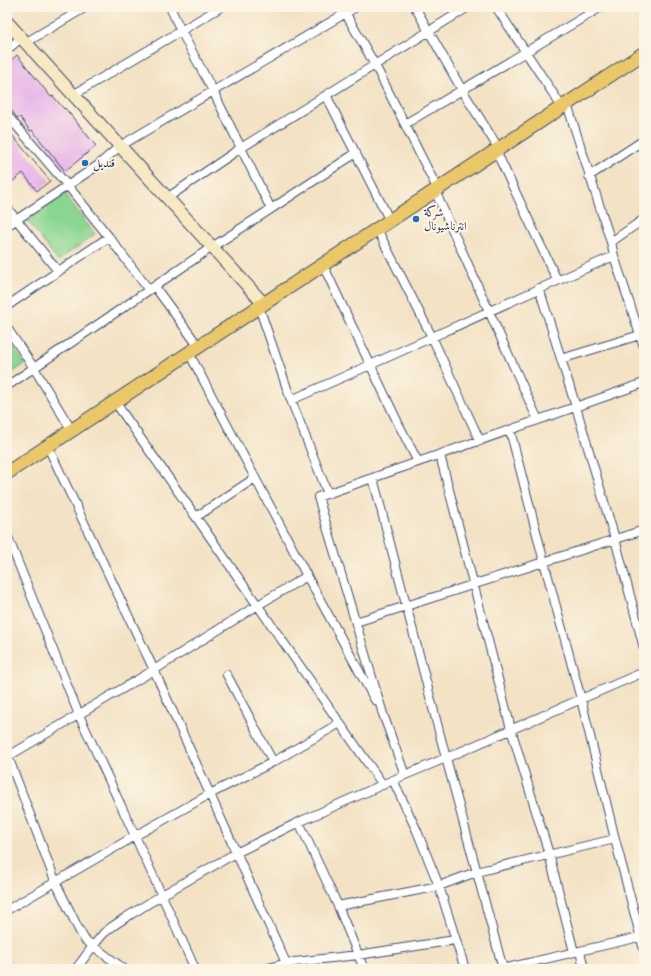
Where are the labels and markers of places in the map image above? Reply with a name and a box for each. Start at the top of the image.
place label: قنديل [93,156,115,172]
marker: قنديل [80,158,90,168]
place label: شركة انترناشيونال [423,204,467,234]
marker: شركة انترناشيونال [411,214,421,224]

